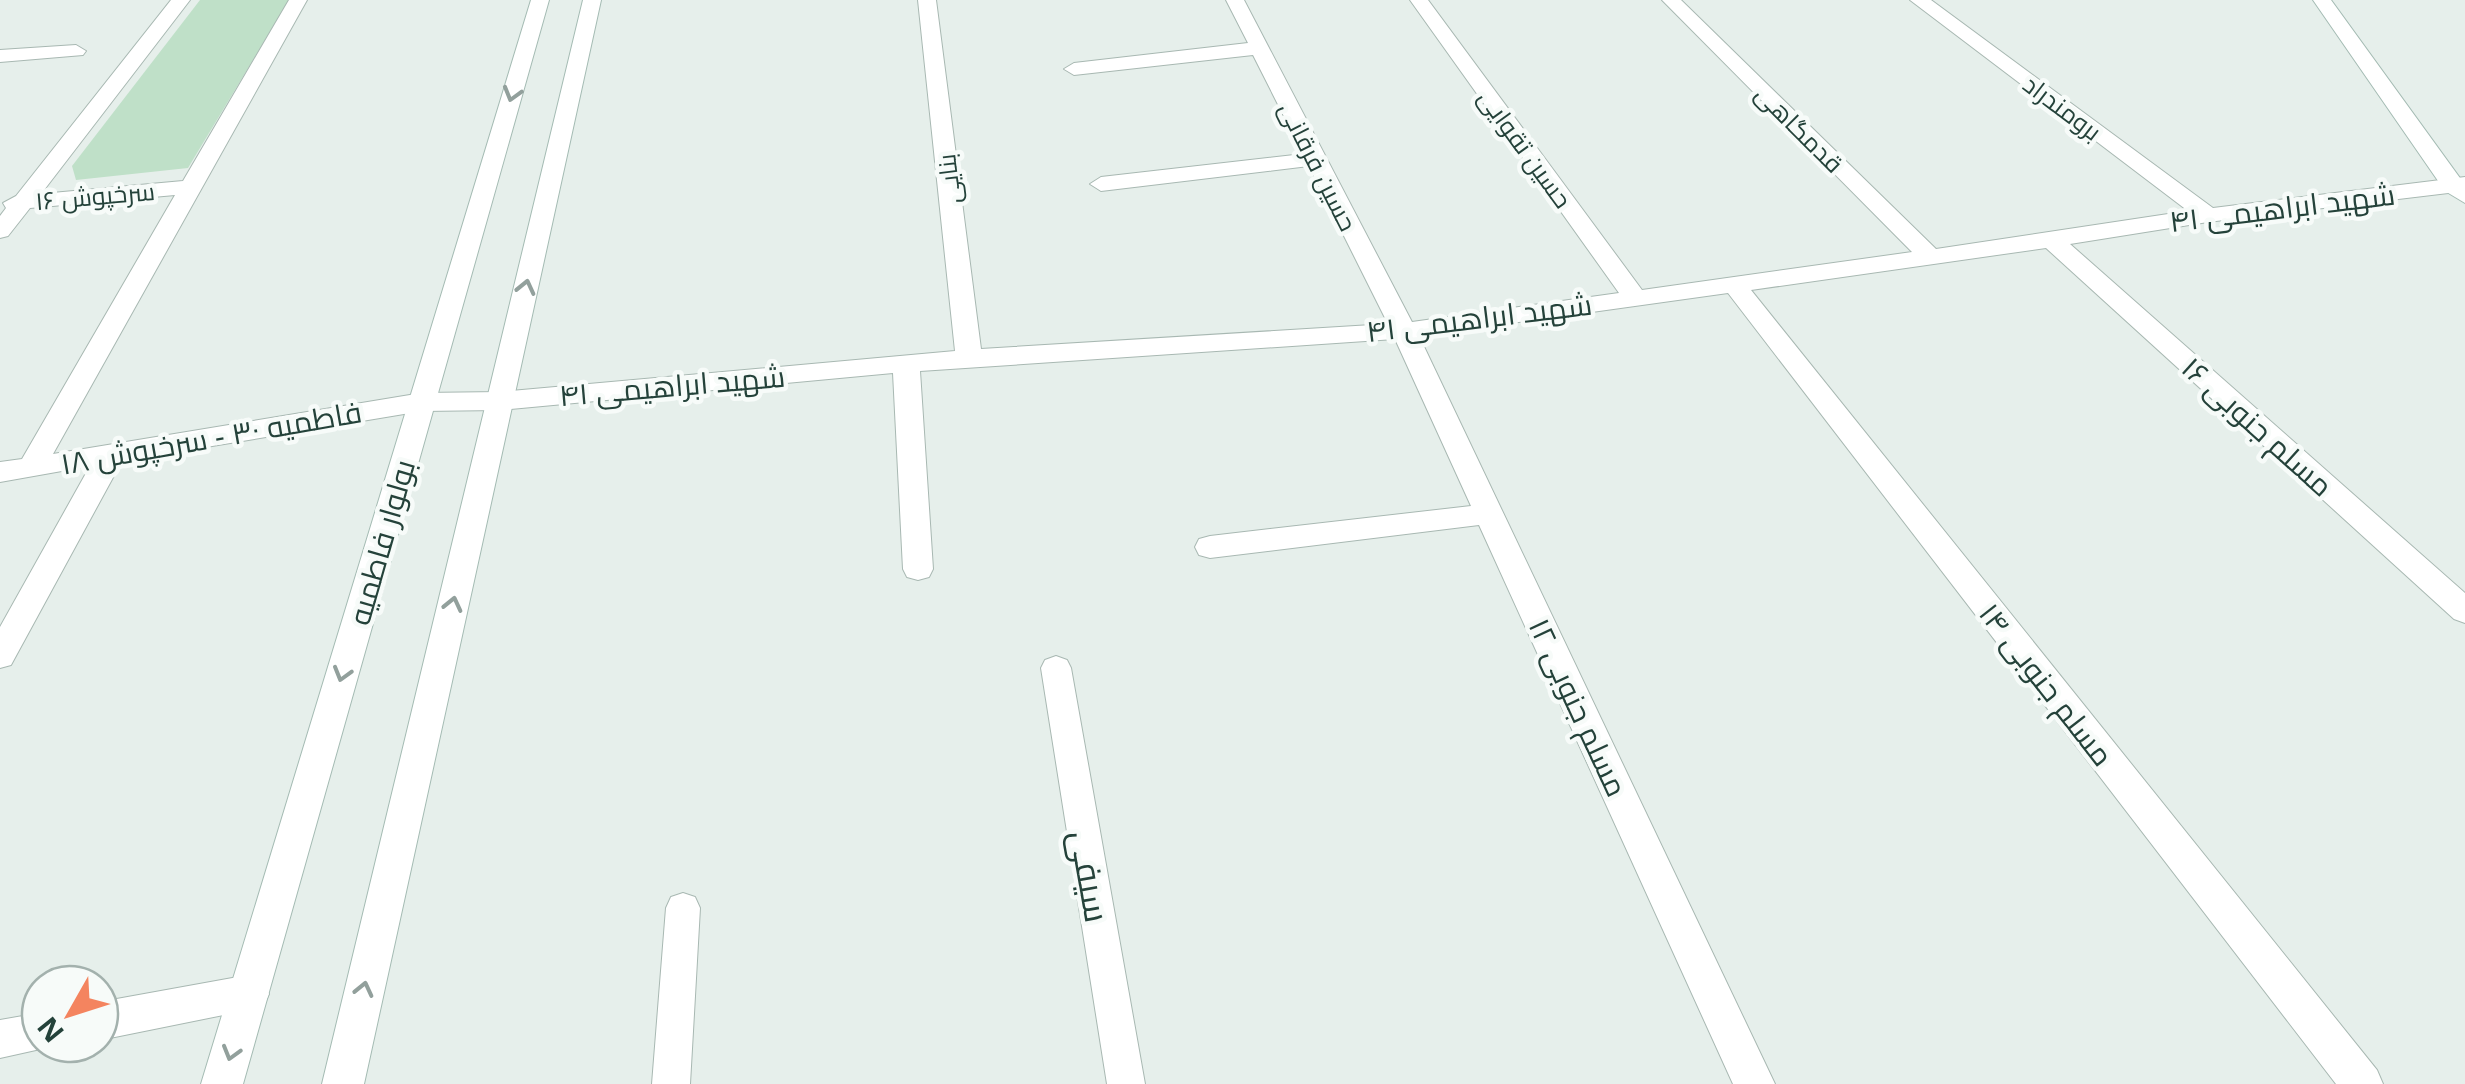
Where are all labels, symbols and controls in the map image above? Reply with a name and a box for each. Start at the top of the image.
street label: برومندراد [2017,66,2109,148]
street label: قدمگاهی [1748,76,1852,180]
street label: حسین تقوایی [1471,82,1581,214]
one-way arrow [503,84,524,102]
street label: حسین فرقانی [1272,96,1366,236]
street label: بنایی [928,152,968,206]
street label: سرخپوش ۱۶ [34,173,156,217]
street label: شهید ابراهیمی ۴۱ [2167,173,2397,241]
one-way arrow [514,279,535,296]
street label: شهید ابراهیمی ۴۱ [1364,283,1594,351]
street label: مسلم جنوبی ۱۶ [2173,347,2343,506]
street label: شهید ابراهیمی ۴۱ [557,355,787,415]
street label: فاطمیه ۳۰ - سرخپوش ۱۸ [57,390,365,484]
street label: بولوار فاطمیه [338,454,424,630]
street label: مسلم جنوبی ۱۴ [1970,594,2124,775]
one-way arrow [441,596,462,613]
street label: مسلم جنوبی ۱۲ [1519,611,1638,803]
one-way arrow [333,665,354,682]
street label: سیفی [1060,826,1122,926]
north arrow [20,964,120,1064]
one-way arrow [353,981,374,998]
text: N [28,1010,72,1051]
one-way arrow [222,1044,243,1061]

